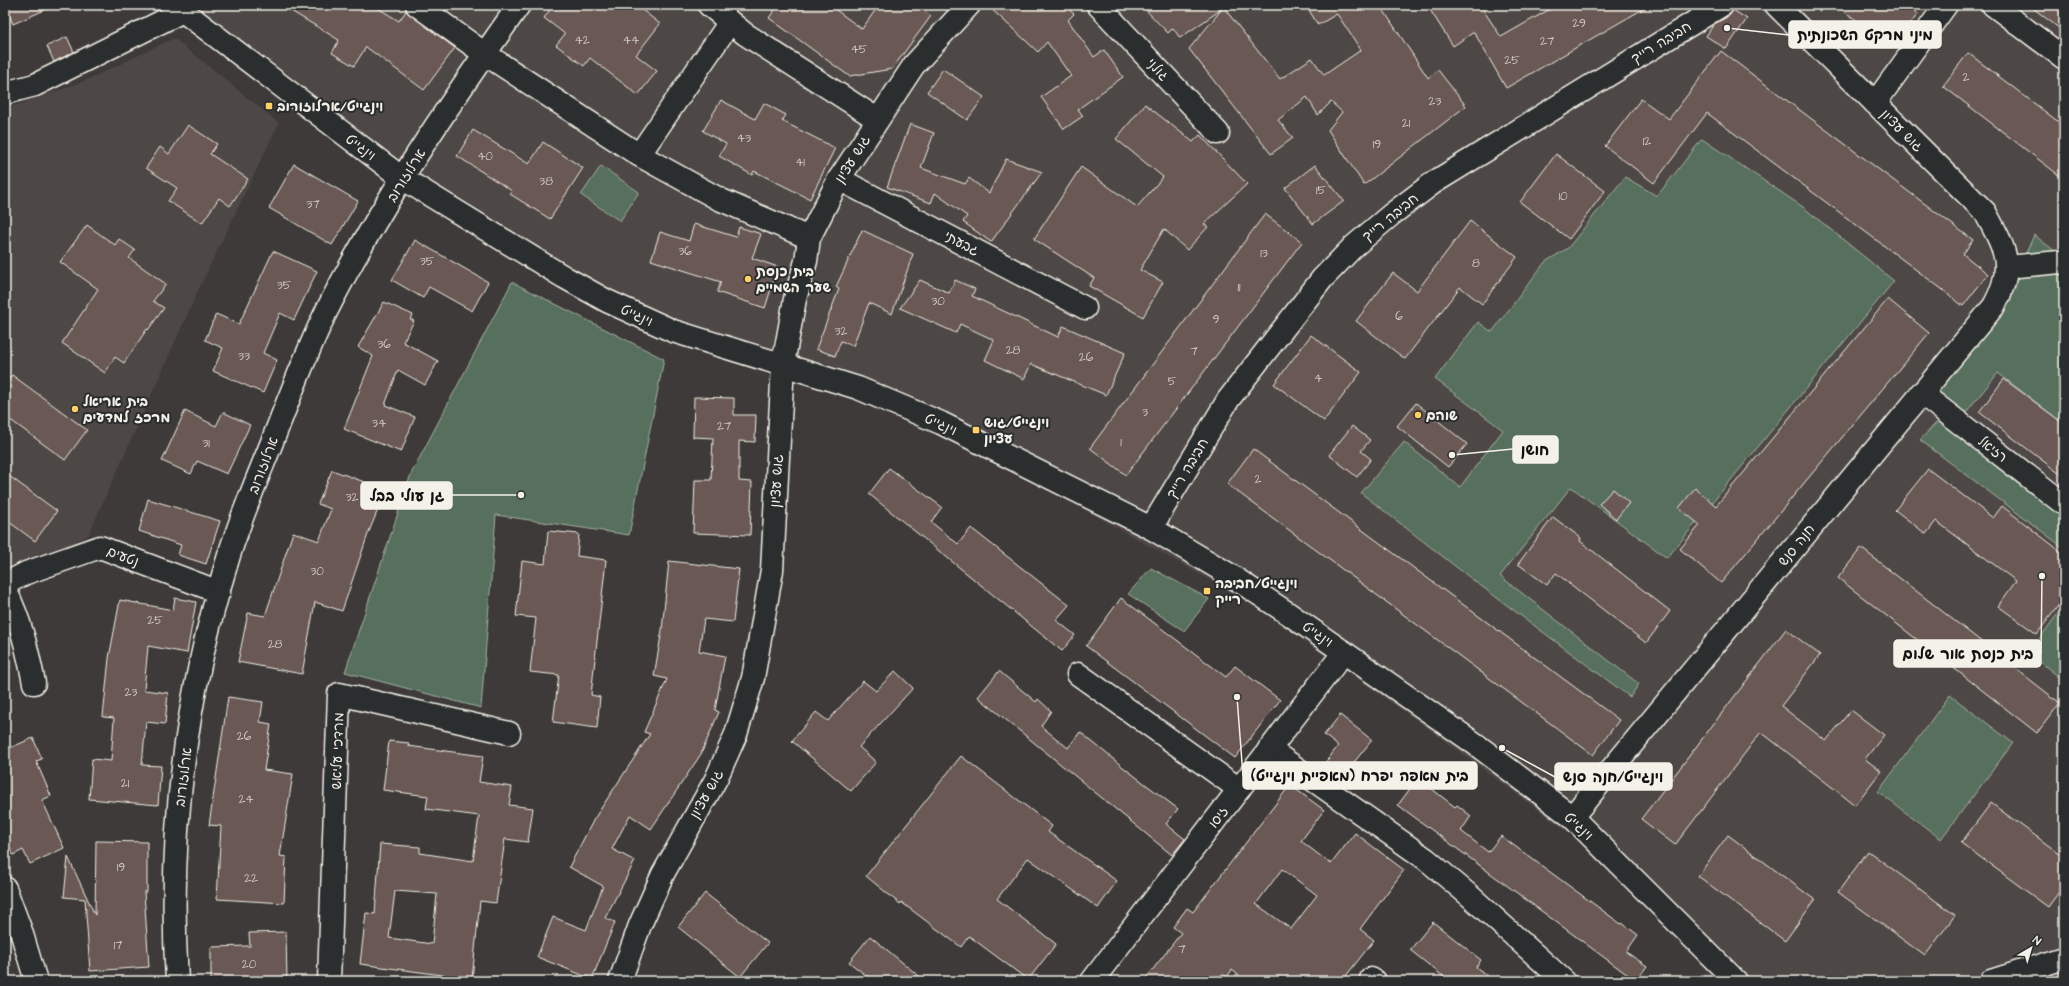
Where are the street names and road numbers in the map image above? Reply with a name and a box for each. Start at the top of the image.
street label: חביבה רייך [1627,17,1696,69]
street label: גולני [1142,54,1173,86]
street label: גוש עציון [1875,105,1928,157]
street label: וינגייט [341,130,380,166]
street label: גוש עציון [830,131,876,187]
street label: ארלוזורוב [383,145,431,206]
street label: חביבה רייך [1358,189,1423,247]
street label: גבעתי [941,226,983,262]
street label: וינגייט [617,300,656,332]
street label: וינגייט [921,409,960,441]
street label: רזיאל [1973,432,2011,468]
street label: ארלוזורוב [244,434,284,497]
street label: חביבה רייך [1162,434,1214,503]
street label: גוש עציון [766,453,788,508]
street label: חנה סנש [1774,520,1820,571]
street label: נטעים [104,542,142,572]
street label: וינגייט [1298,617,1337,653]
street label: מרדכי עליאש [327,712,349,790]
street label: ארלוזורוב [170,746,198,808]
street label: גוש עציון [685,766,729,823]
street label: זיסו [1204,802,1234,833]
street label: וינגייט [1559,808,1597,846]

